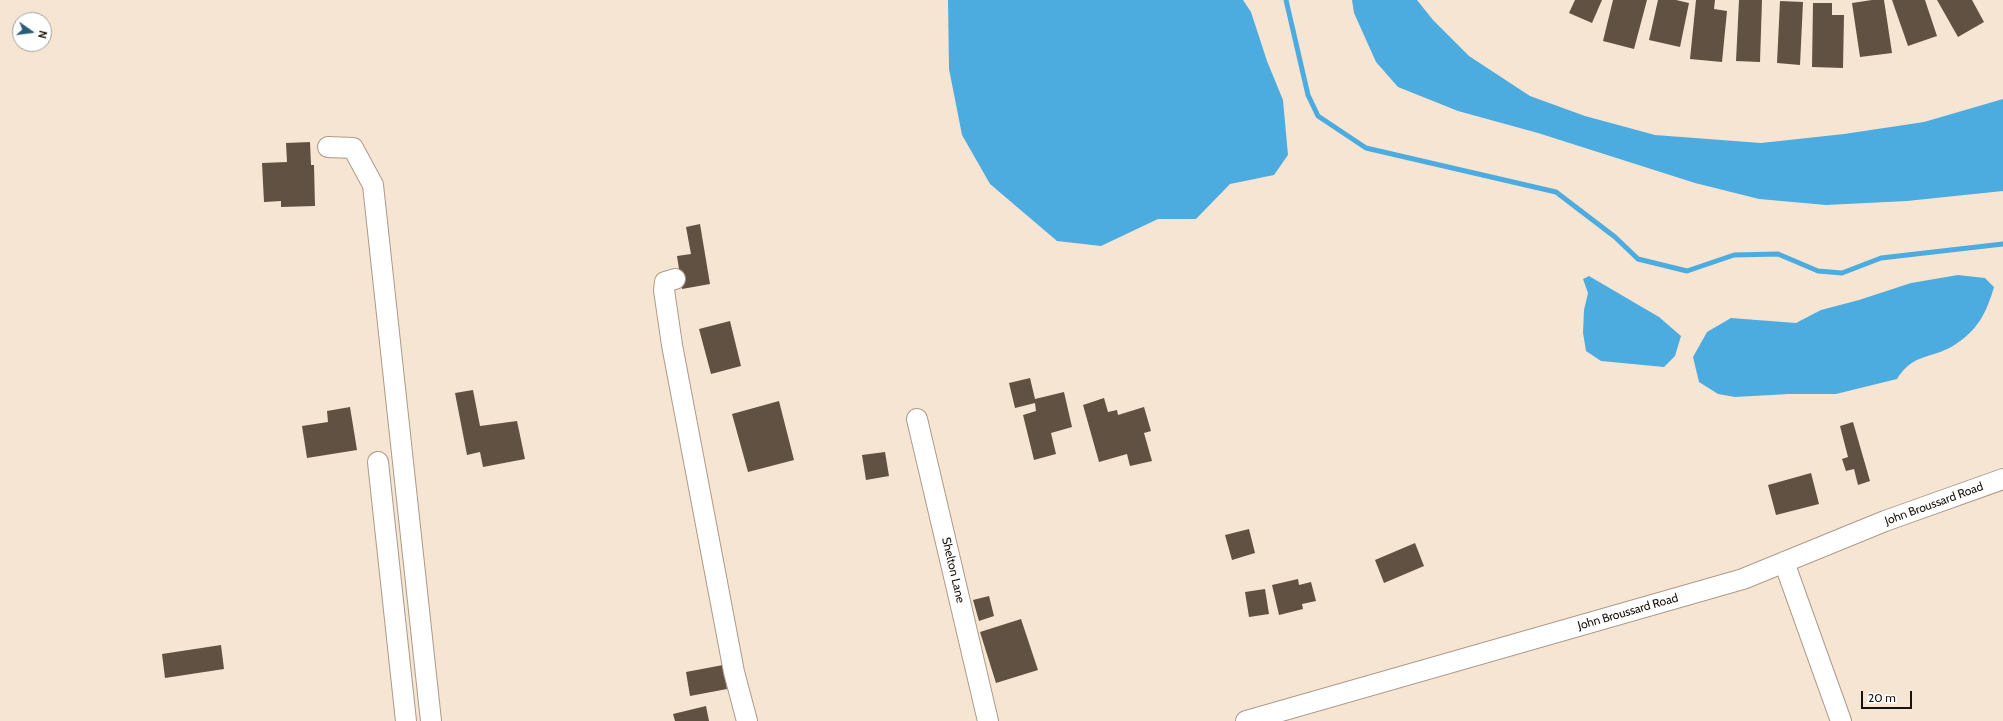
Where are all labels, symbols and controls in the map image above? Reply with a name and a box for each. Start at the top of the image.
north arrow [12,12,52,52]
text: N [35,29,50,40]
street label: John Broussard Road [1883,479,1985,529]
street label: Shelton Lane [938,536,968,604]
street label: John Broussard Road [1576,591,1680,633]
scale bar [1863,683,1914,709]
text: 20 m [1868,690,1896,705]

